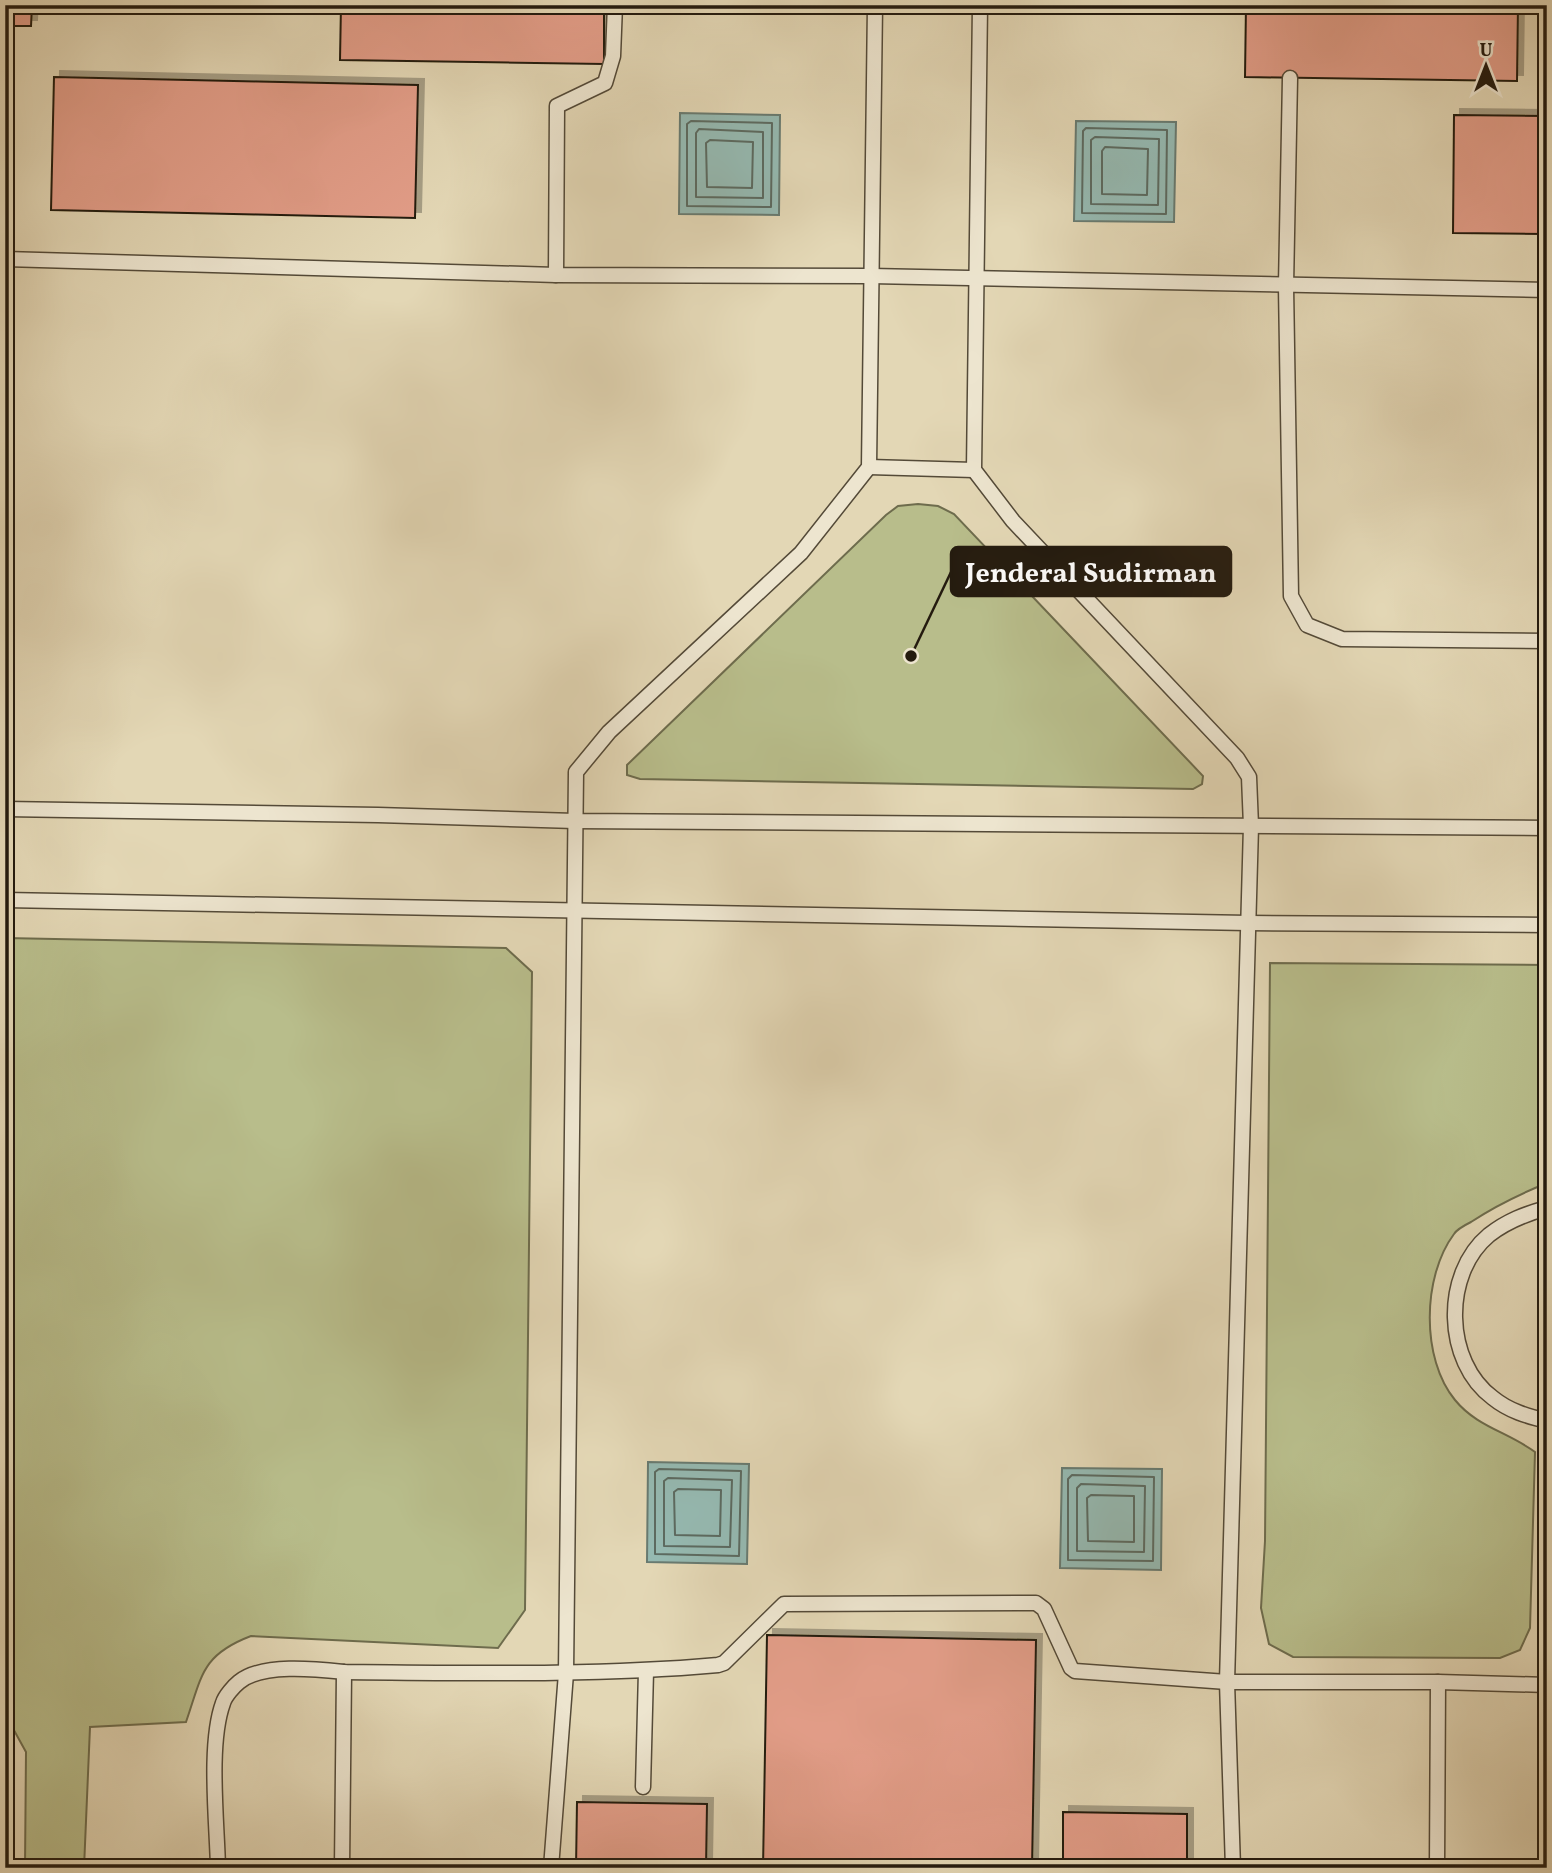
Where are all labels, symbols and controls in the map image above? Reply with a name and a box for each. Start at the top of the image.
north arrow [1450,32,1520,102]
text: U [1479,38,1493,64]
callout: Jenderal Sudirman [951,547,1231,596]
text: Jenderal Sudirman [964,555,1217,594]

